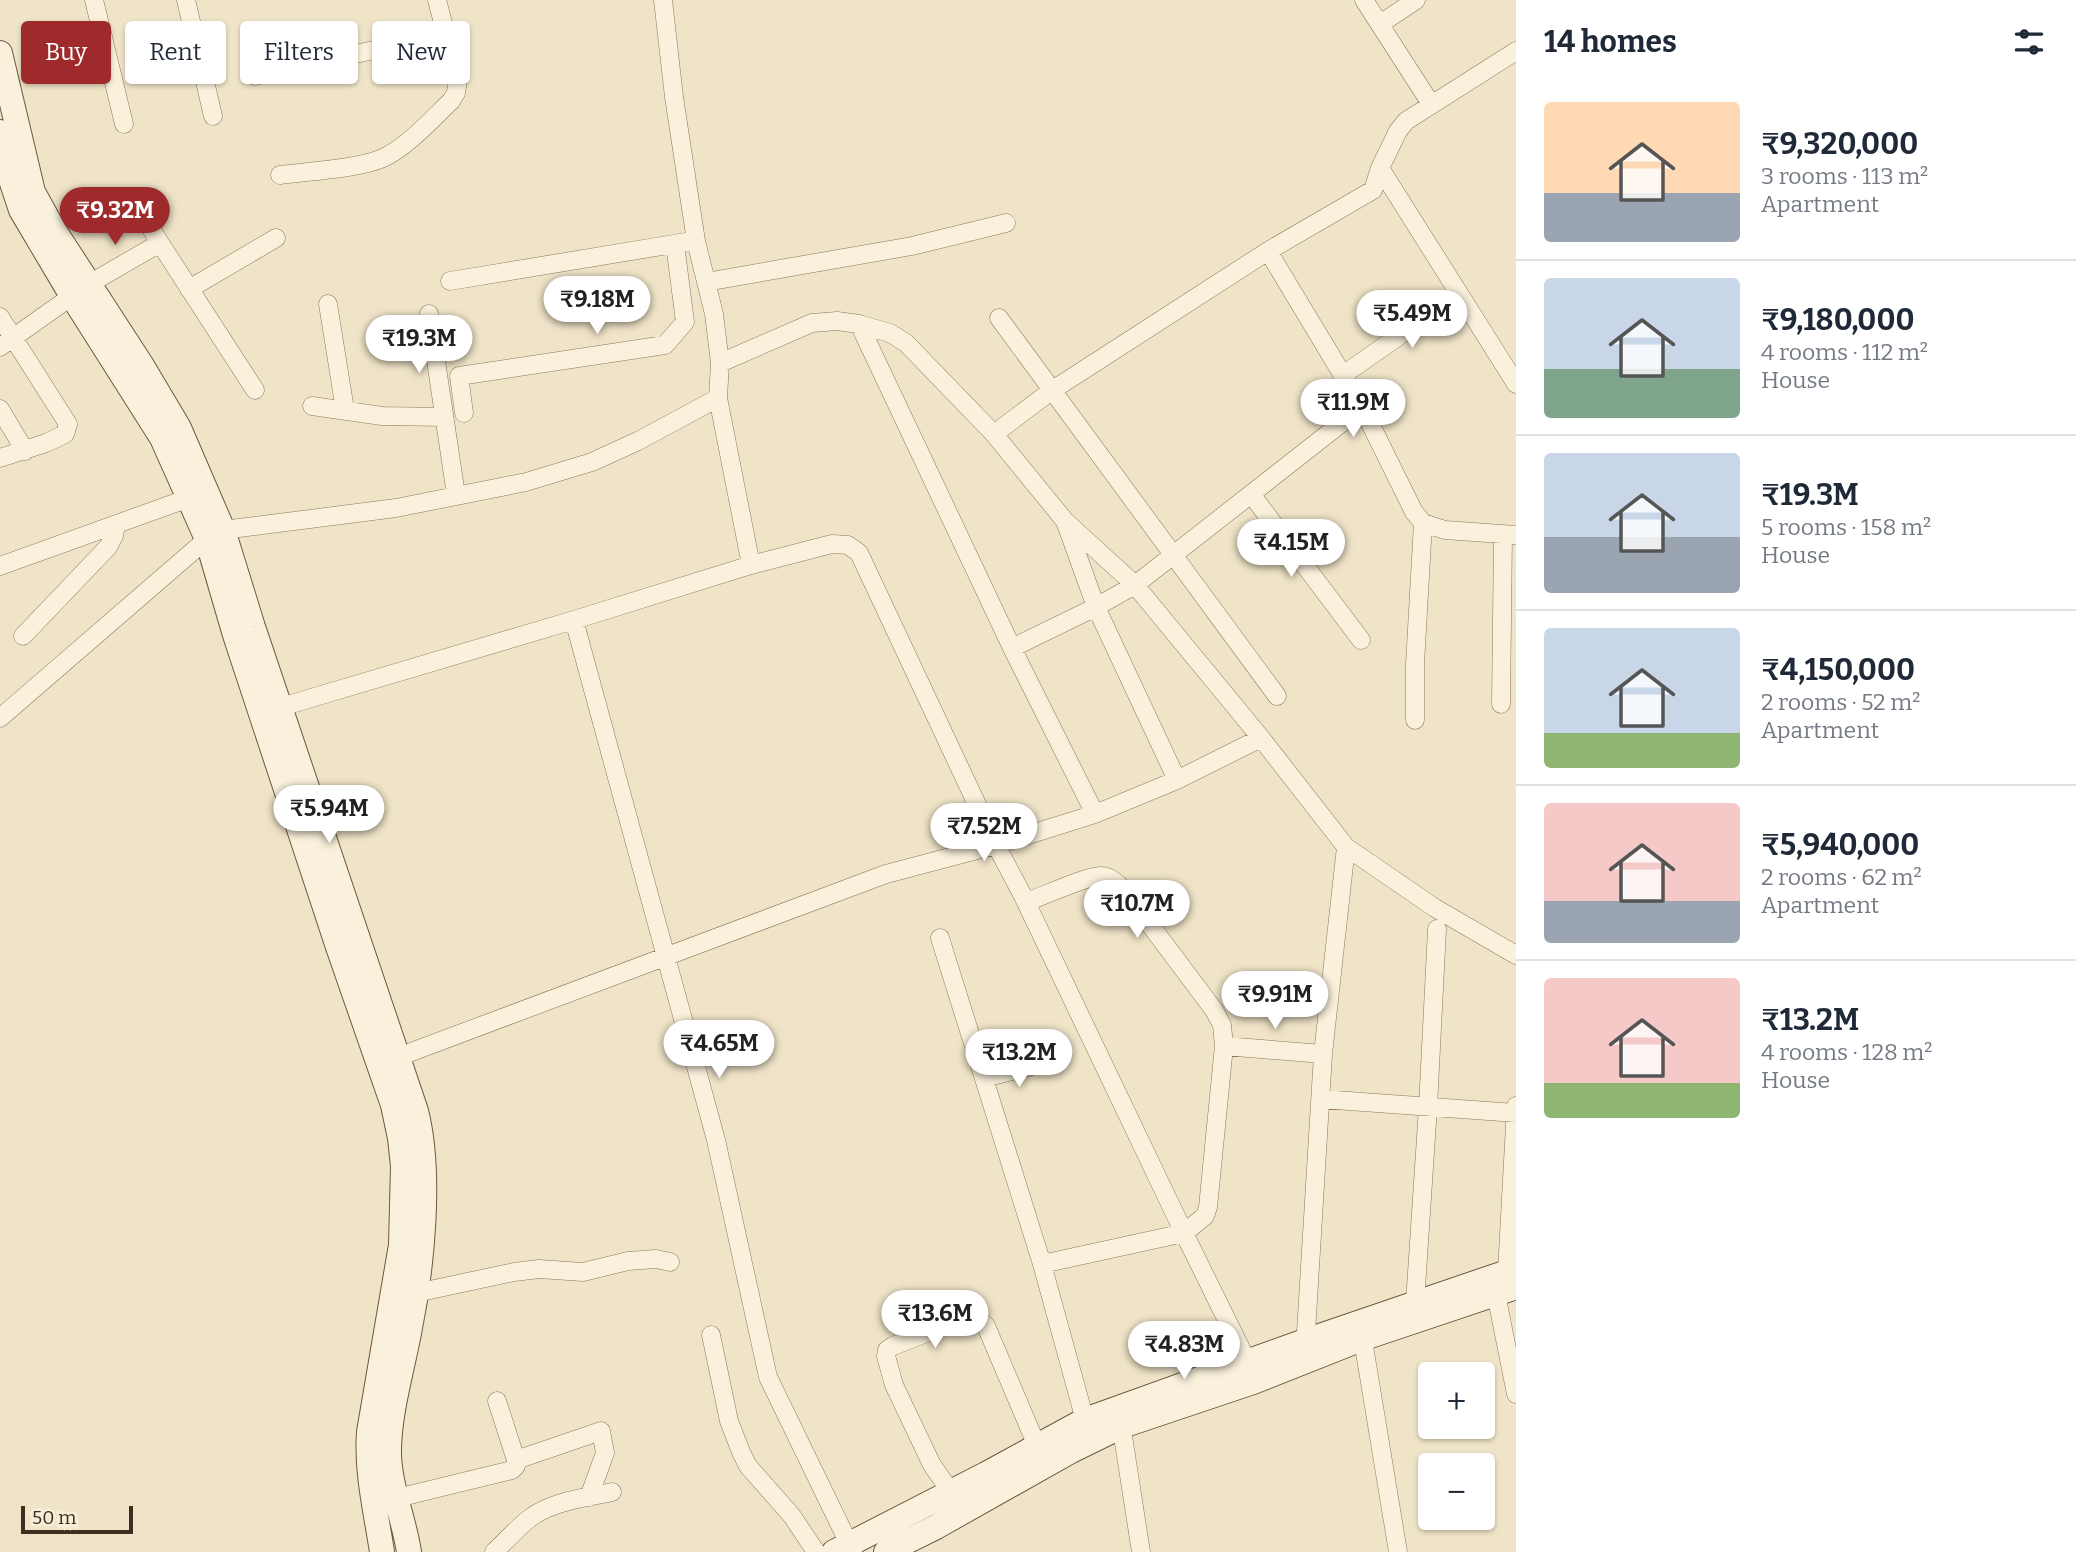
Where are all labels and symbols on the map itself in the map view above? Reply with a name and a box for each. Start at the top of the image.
pin: ₹9.32M [58,188,172,247]
pin: ₹9.18M [540,276,654,336]
pin: ₹5.49M [1355,290,1469,350]
pin: ₹19.3M [362,316,476,375]
pin: ₹11.9M [1296,380,1410,439]
pin: ₹4.15M [1234,520,1348,579]
pin: ₹5.94M [272,786,386,845]
pin: ₹7.52M [927,804,1041,863]
pin: ₹10.7M [1080,880,1194,940]
pin: ₹9.91M [1218,972,1332,1031]
pin: ₹4.65M [662,1020,776,1080]
pin: ₹13.2M [962,1030,1076,1089]
pin: ₹13.6M [878,1290,992,1350]
pin: ₹4.83M [1127,1322,1241,1381]
scale bar [21,1503,133,1535]

